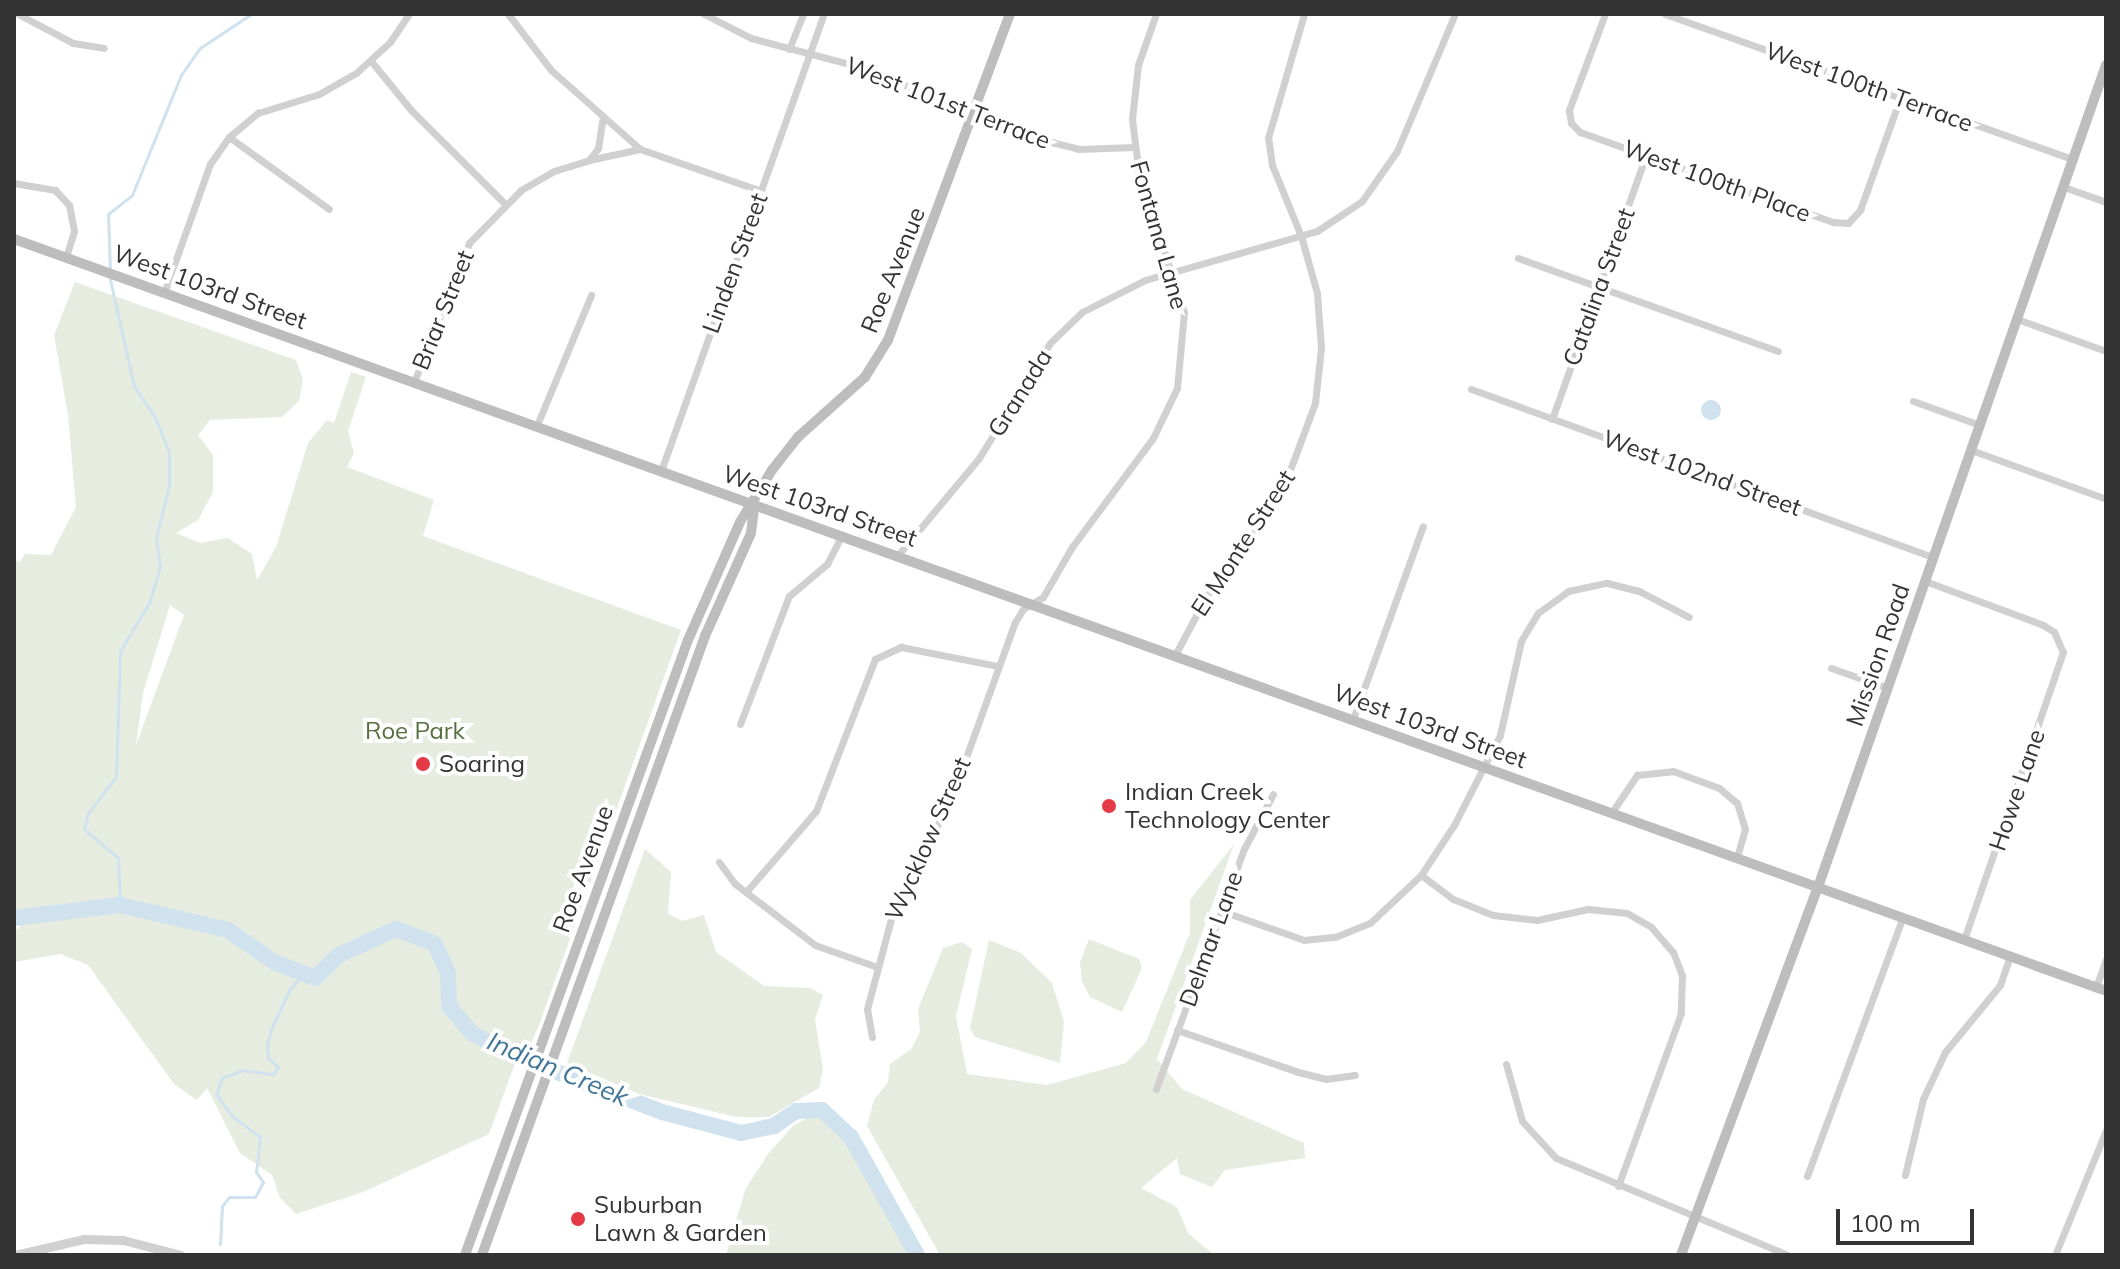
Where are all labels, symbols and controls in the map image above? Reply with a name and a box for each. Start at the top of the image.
street label: West 100th Terrace [1761,36,1977,138]
street label: West 101st Terrace [842,51,1054,155]
street label: West 100th Place [1619,134,1815,228]
street label: Fontana Lane [1124,158,1194,312]
street label: Linden Street [696,189,774,337]
street label: Roe Avenue [855,203,931,337]
street label: Catalina Street [1557,204,1641,370]
street label: West 103rd Street [109,239,311,335]
street label: Briar Street [406,246,480,374]
street label: Granada [982,344,1058,442]
street label: West 102nd Street [1599,424,1805,522]
street label: West 103rd Street [719,459,921,553]
street label: El Monte Street [1185,465,1301,621]
street label: Mission Road [1840,580,1916,730]
street label: West 103rd Street [1329,678,1531,774]
park label: Roe Park [365,717,465,745]
street label: Howe Lane [1983,726,2051,854]
place label: Soaring [439,750,525,778]
street label: Wycklow Street [879,753,977,925]
marker: Soaring [414,755,432,773]
place label: Indian Creek Technology Center [1125,778,1330,834]
marker: Indian Creek Technology Center [1100,797,1118,815]
street label: Roe Avenue [547,802,619,936]
street label: Delmar Lane [1173,867,1249,1011]
water label: Indian Creek [483,1025,633,1113]
place label: Suburban Lawn & Garden [594,1191,767,1247]
scale bar [1840,1193,1978,1243]
text: 100 m [1850,1208,1921,1238]
marker: Suburban Lawn & Garden [569,1210,587,1228]

